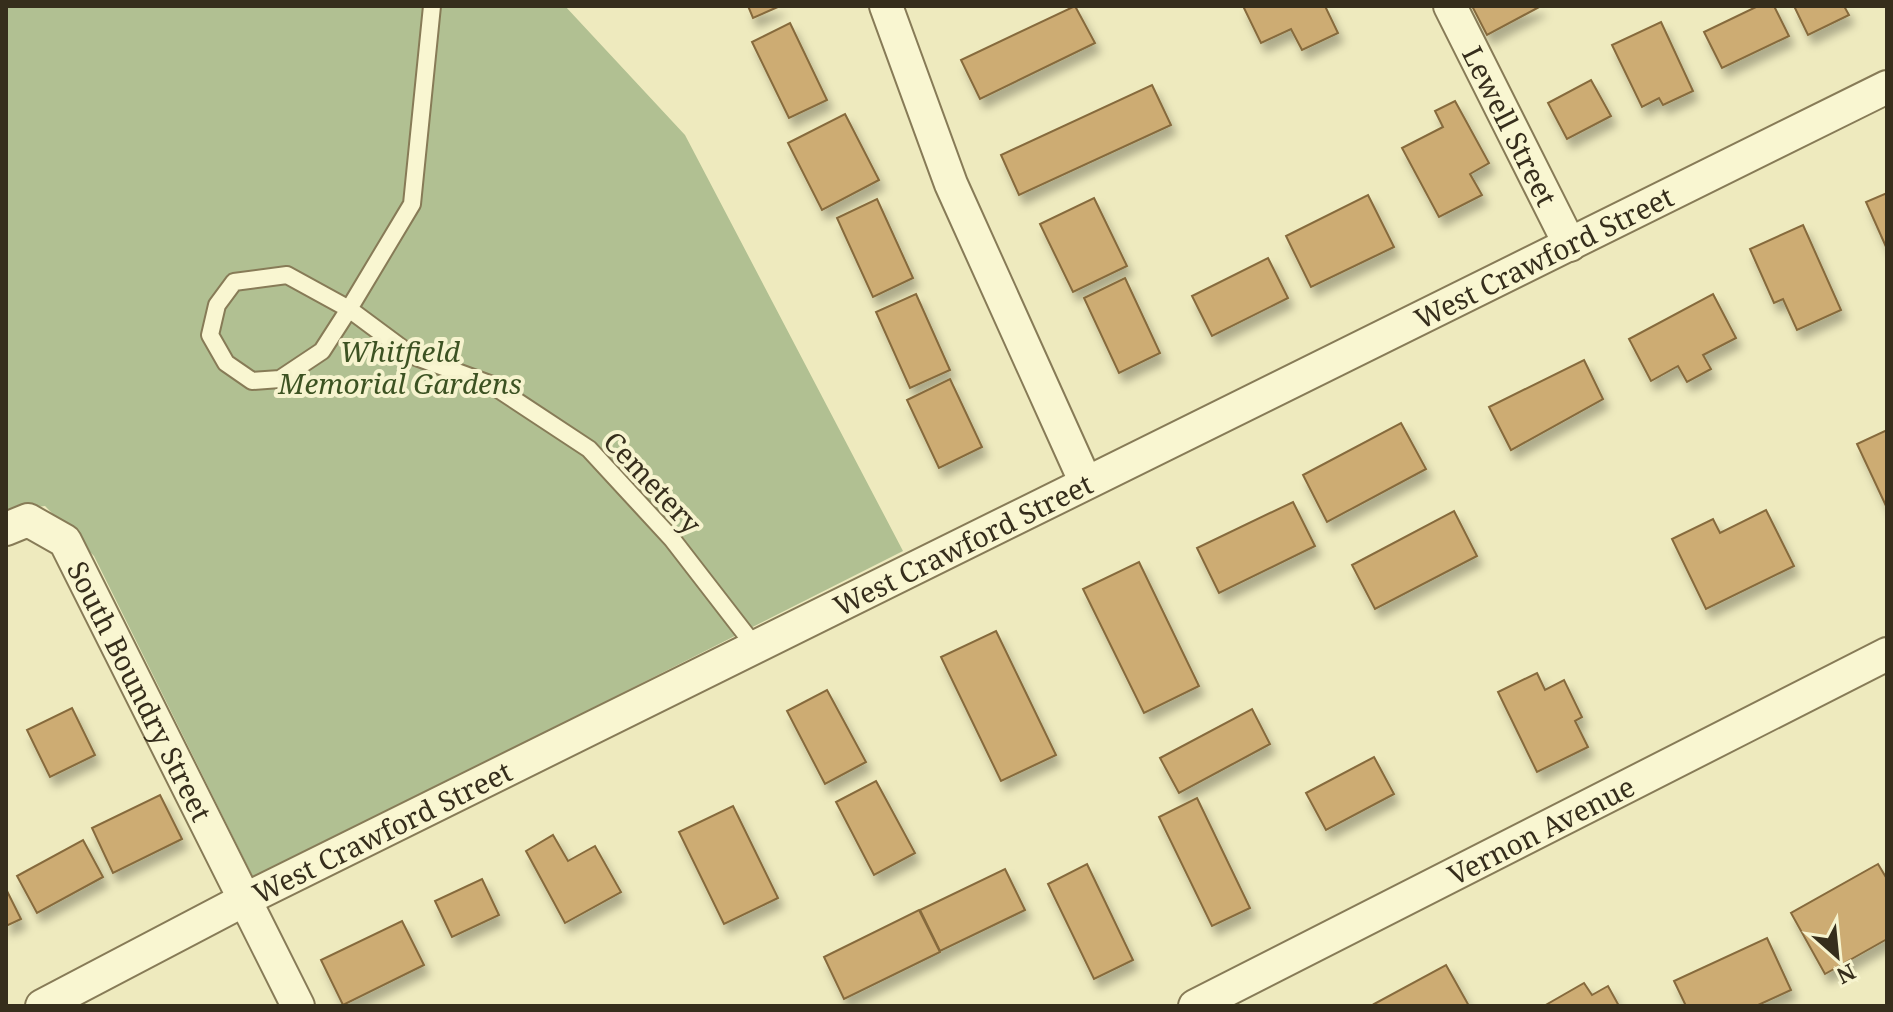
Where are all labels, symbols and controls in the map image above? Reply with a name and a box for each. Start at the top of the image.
street label: Lewell Street [1454,39,1566,212]
street label: West Crawford Street [1408,177,1680,337]
park label: Whitfield Memorial Gardens [277,332,522,402]
street label: Cemetery [596,422,710,542]
street label: West Crawford Street [827,464,1099,624]
street label: South Boundry Street [59,555,221,827]
street label: West Crawford Street [246,752,518,912]
street label: Vernon Avenue [1441,767,1641,894]
north arrow [1797,916,1877,996]
text: N [1832,957,1861,992]

